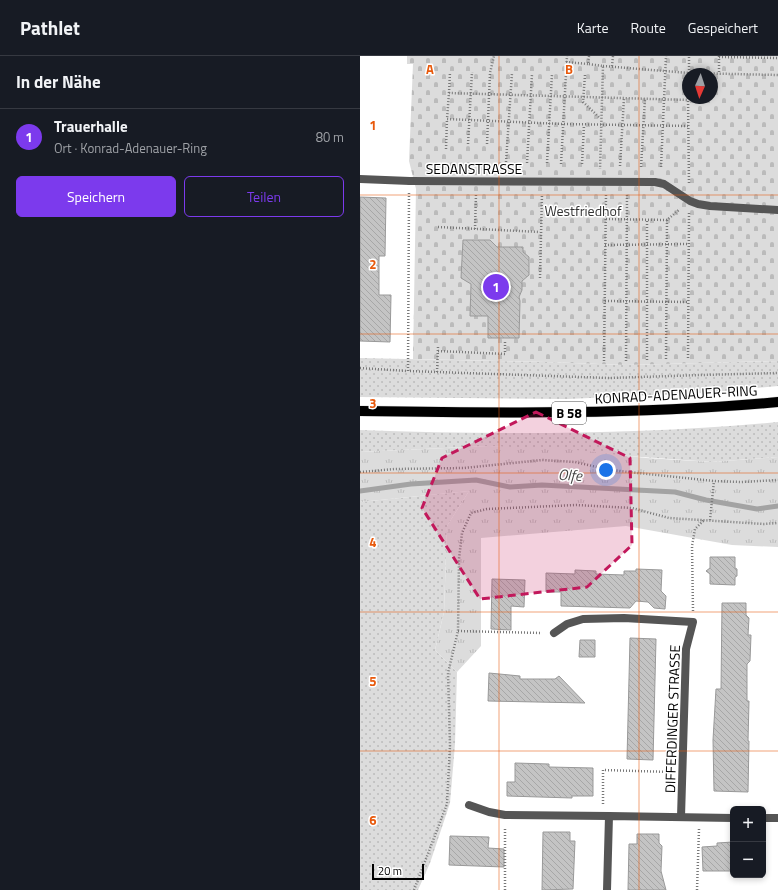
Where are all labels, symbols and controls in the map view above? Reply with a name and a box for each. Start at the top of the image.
text: Pathlet [20,13,80,42]
text: Karte [577,17,609,38]
text: Route [631,17,666,38]
text: Gespeichert [688,17,758,38]
text: A [426,59,434,79]
text: B [565,59,573,79]
north arrow [682,68,718,104]
text: In der Nähe [16,69,101,95]
text: Trauerhalle [54,115,128,138]
text: 1 [369,115,377,135]
text: 1 [25,127,33,147]
text: 80 m [316,127,344,147]
text: Ort · Konrad-Adenauer-Ring [54,138,207,158]
street label: SEDANSTRASSE [426,158,523,179]
button: Speichern [16,176,176,217]
button: Teilen [184,176,344,217]
park label: Westfriedhof [544,200,622,221]
text: 2 [369,254,377,274]
pin: 1 [483,272,509,302]
street label: KONRAD-ADENAUER-RING [594,379,758,409]
text: 3 [369,393,377,413]
road number: B 58 [552,402,586,424]
your location [596,460,616,480]
water label: Olfe [557,463,584,487]
text: 4 [369,532,377,552]
street label: DIFFERDINGER STRASSE [659,644,685,793]
text: 5 [369,671,377,691]
map controls [730,806,766,878]
button: + [730,806,766,842]
text: 6 [369,810,377,830]
button: − [730,842,766,878]
scale bar [372,862,424,881]
text: 20 m [378,863,402,879]

